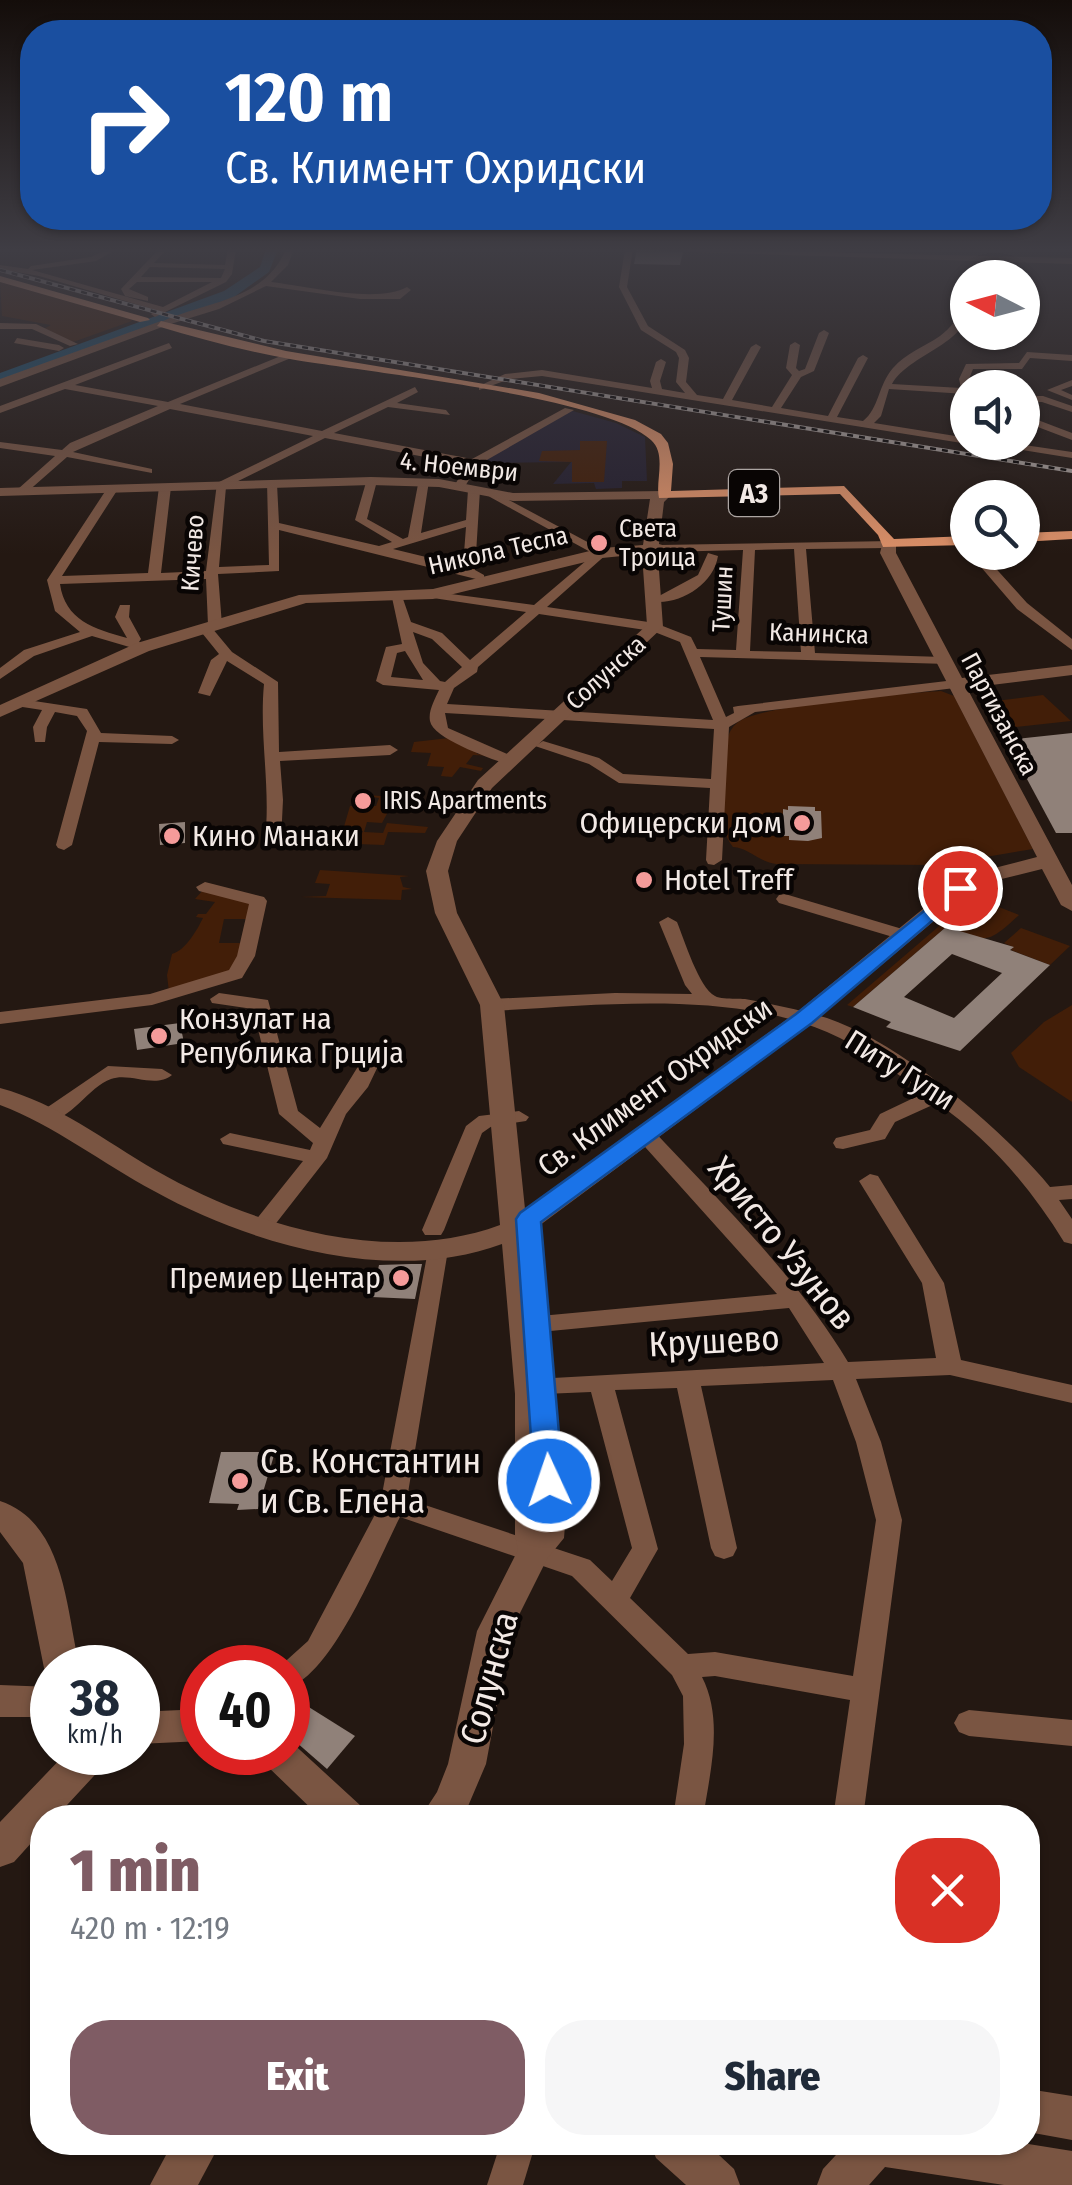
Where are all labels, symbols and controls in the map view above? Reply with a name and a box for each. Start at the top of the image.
text: 120 m [225,56,393,140]
icon: right [60,60,190,190]
text: Св. Климент Охридски [225,141,646,195]
north arrow [950,260,1040,350]
map controls [950,260,1040,570]
button: sound [950,370,1040,460]
street label: 4. Ноември [399,446,519,488]
road number: A3 [729,470,779,516]
button: search [950,480,1040,570]
street label: Кичево [175,513,211,593]
place label: Света Троица [619,514,696,573]
street label: Никола Тесла [425,520,571,582]
marker: Света Троица [588,532,610,554]
street label: Тушин [706,565,740,633]
street label: Канинска [769,617,869,651]
street label: Солунска [560,629,652,717]
street label: Партизанска [954,648,1044,780]
place label: IRIS Apartments [383,786,547,816]
marker: IRIS Apartments [352,790,374,812]
place label: Офицерски дом [580,805,782,841]
marker: Офицерски дом [791,812,813,834]
place label: Кино Манаки [192,818,360,854]
marker: Кино Манаки [161,825,183,847]
pin [918,846,1003,931]
icon: arrive [933,861,988,916]
place label: Hotel Treff [664,862,795,898]
marker: Hotel Treff [633,869,655,891]
street label: Св. Климент Охридски [531,990,779,1184]
place label: Конзулат на Република Грција [179,1001,404,1071]
street label: Питу Гули [838,1022,962,1118]
marker: Конзулат на Република Грција [148,1025,170,1047]
street label: Христо Узунов [699,1148,865,1338]
place label: Премиер Центар [169,1260,381,1296]
marker: Премиер Центар [390,1267,412,1289]
street label: Крушево [647,1317,781,1365]
position arrow [497,1429,601,1533]
place label: Св. Константин и Св. Елена [260,1440,481,1522]
marker: Св. Константин и Св. Елена [229,1470,251,1492]
street label: Солунска [451,1607,527,1749]
speed limit sign: 40 [180,1645,310,1775]
text: 38 [70,1668,120,1728]
text: km/h [67,1720,123,1750]
text: 1 min [70,1835,201,1907]
button: close [895,1838,1000,1943]
text: 420 m · 12:19 [70,1909,230,1947]
button: Exit [70,2020,525,2135]
button: Share [545,2020,1000,2135]

